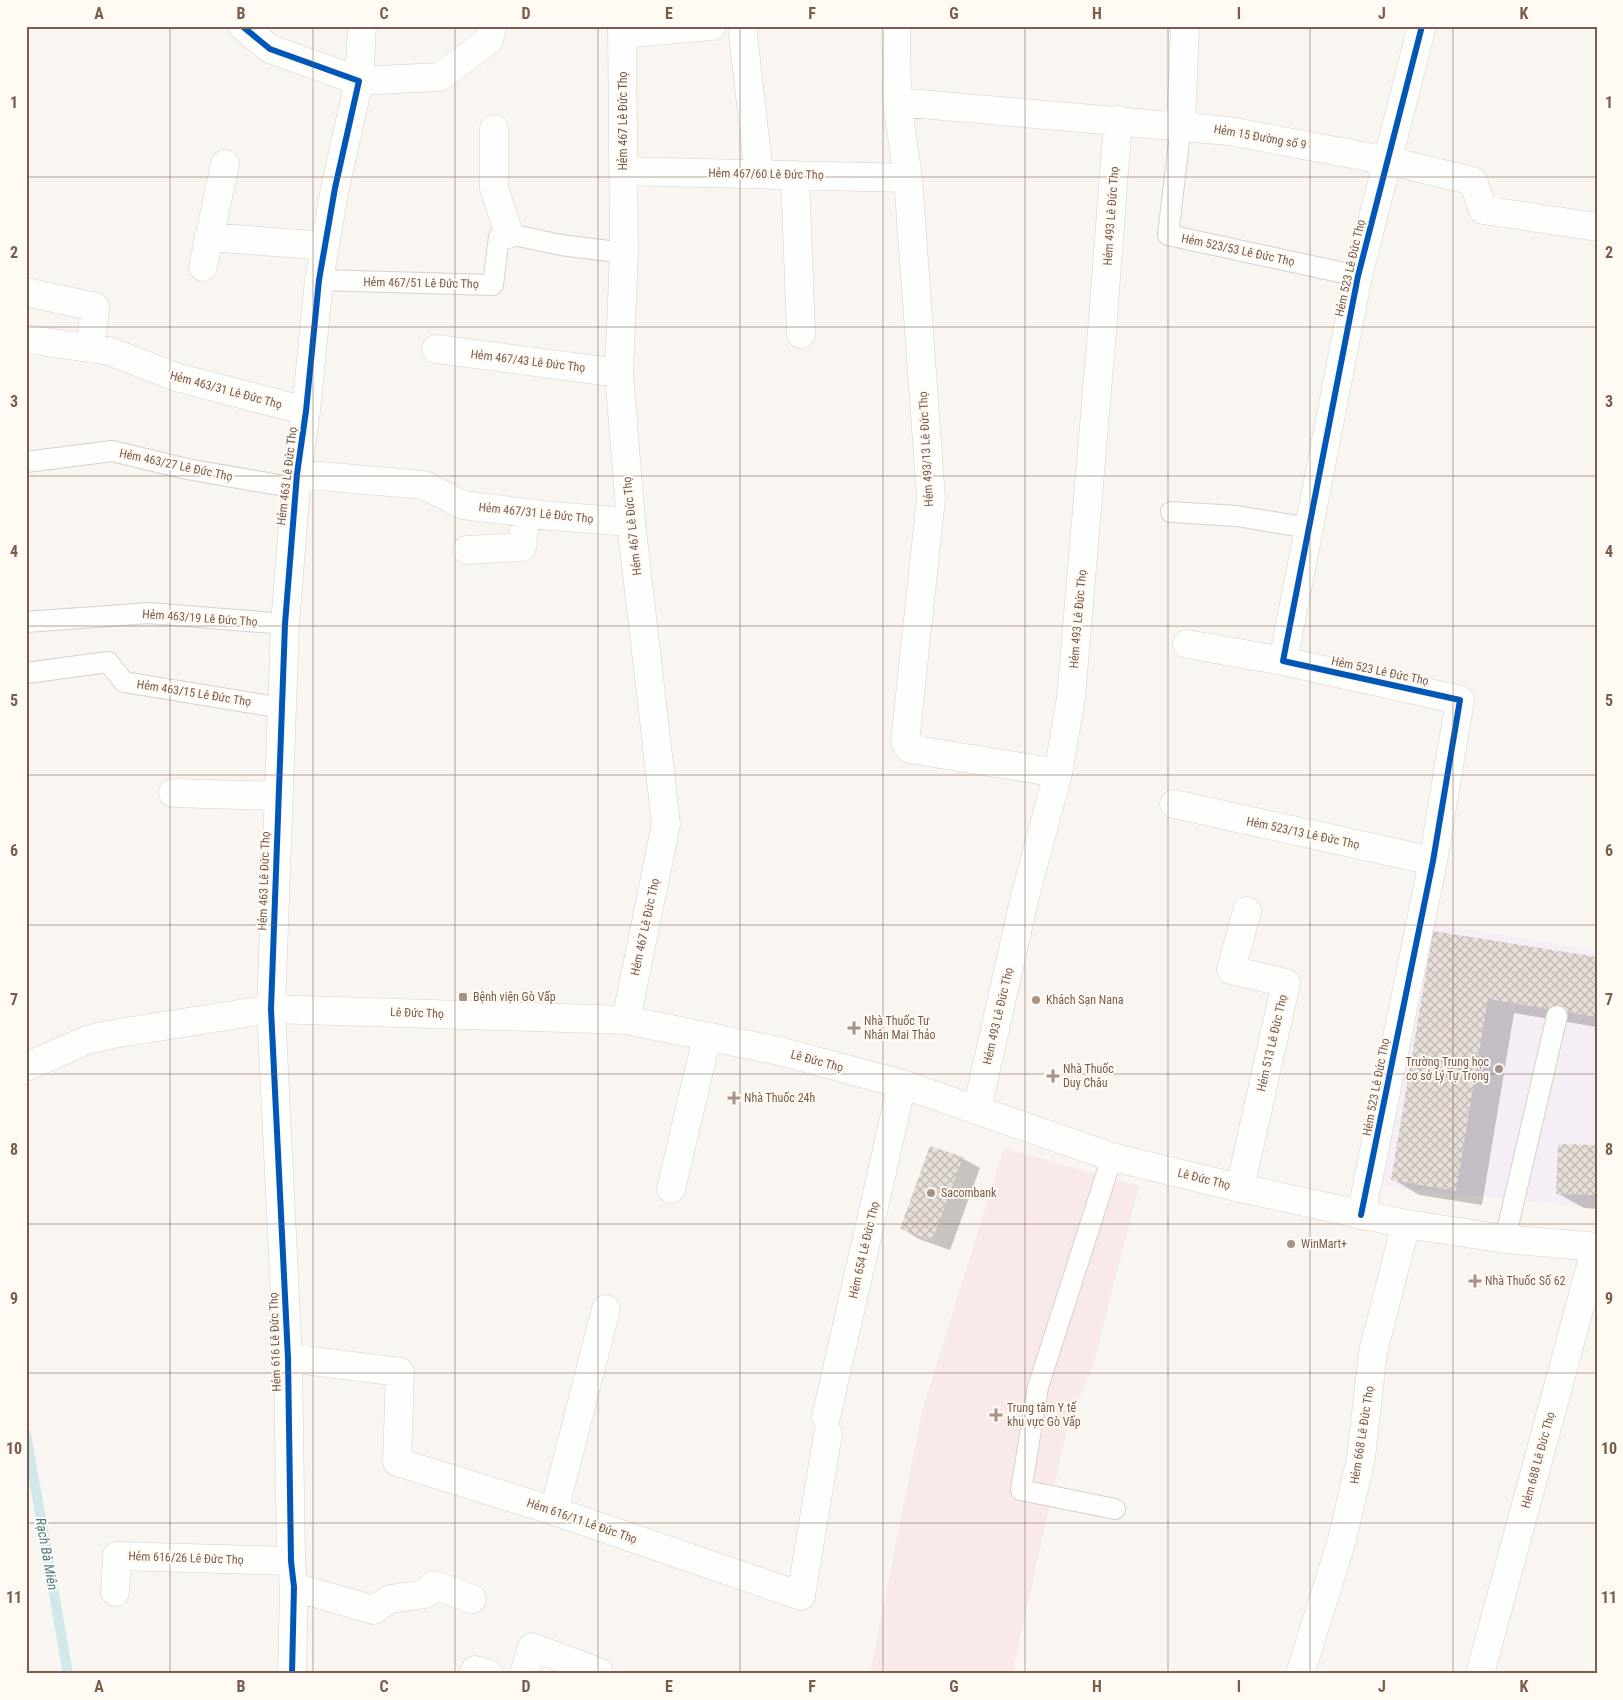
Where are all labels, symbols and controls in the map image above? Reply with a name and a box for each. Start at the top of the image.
text: A [94,4,104,23]
text: B [237,4,246,23]
text: C [379,4,389,23]
text: D [521,4,531,23]
text: E [665,4,673,23]
text: F [808,4,816,23]
text: G [949,4,959,23]
text: H [1092,4,1102,23]
text: I [1237,4,1241,23]
text: J [1378,4,1386,23]
text: K [1520,4,1529,23]
street label: Hẻm 467 Lê Đức Thọ [616,71,630,171]
text: 1 [10,93,18,112]
text: 1 [1605,93,1613,112]
street label: Hẻm 15 Đường số 9 [1213,122,1307,152]
street label: Hẻm 467/60 Lê Đức Thọ [708,166,824,182]
street label: Hẻm 493 Lê Đức Thọ [1101,166,1121,266]
street label: Hẻm 523 Lê Đức Thọ [1332,218,1368,318]
street label: Hẻm 523/53 Lê Đức Thọ [1180,231,1296,269]
text: 2 [10,243,18,262]
text: 2 [1605,243,1613,262]
street label: Hẻm 467/51 Lê Đức Thọ [363,275,479,291]
street label: Hẻm 467/43 Lê Đức Thọ [470,347,586,375]
street label: Hẻm 463/31 Lê Đức Thọ [168,368,284,412]
street label: Hẻm 493/13 Lê Đức Thọ [916,391,936,507]
text: 3 [10,392,18,411]
text: 3 [1605,392,1613,411]
street label: Hẻm 463 Lê Đức Thọ [274,426,300,526]
street label: Hẻm 463/27 Lê Đức Thọ [118,446,234,484]
street label: Hẻm 467 Lê Đức Thọ [620,476,644,576]
street label: Hẻm 467/31 Lê Đức Thọ [478,500,594,526]
text: 4 [10,542,18,561]
text: 4 [1605,542,1613,561]
street label: Hẻm 493 Lê Đức Thọ [1067,569,1089,669]
street label: Hẻm 463/19 Lê Đức Thọ [142,607,258,629]
street label: Hẻm 523 Lê Đức Thọ [1330,654,1430,688]
street label: Hẻm 463/15 Lê Đức Thọ [136,677,252,709]
text: 5 [10,691,18,710]
text: 5 [1605,691,1613,710]
street label: Hẻm 523/13 Lê Đức Thọ [1245,814,1361,852]
street label: Hẻm 463 Lê Đức Thọ [255,831,273,931]
text: 6 [10,841,18,860]
text: 6 [1605,841,1613,860]
street label: Hẻm 467 Lê Đức Thọ [628,877,662,977]
street label: Hẻm 493 Lê Đức Thọ [980,966,1016,1066]
text: 7 [10,990,18,1009]
place label: Bệnh viện Gò Vấp [473,990,556,1004]
text: 7 [1605,990,1613,1009]
marker: Bệnh viện Gò Vấp [457,991,469,1003]
place label: Khách Sạn Nana [1046,993,1124,1007]
street label: Hẻm 513 Lê Đức Thọ [1254,993,1290,1093]
marker: Khách Sạn Nana [1030,994,1042,1006]
street label: Lê Đức Thọ [390,1005,444,1021]
place label: Nhà Thuốc Tư Nhân Mai Thảo [864,1014,935,1042]
marker: Nhà Thuốc Tư Nhân Mai Thảo [848,1022,860,1034]
street label: Hẻm 523 Lê Đức Thọ [1360,1037,1392,1137]
street label: Lê Đức Thọ [789,1047,845,1075]
place label: Trường Trung học cơ sở Lý Tự Trọng [1406,1055,1489,1083]
place label: Nhà Thuốc Duy Châu [1063,1062,1114,1090]
marker: Trường Trung học cơ sở Lý Tự Trọng [1493,1063,1505,1075]
marker: Nhà Thuốc Duy Châu [1047,1070,1059,1082]
place label: Nhà Thuốc 24h [744,1091,816,1105]
marker: Nhà Thuốc 24h [728,1092,740,1104]
text: 8 [10,1140,18,1159]
text: 8 [1605,1140,1613,1159]
street label: Lê Đức Thọ [1176,1166,1232,1192]
place label: Sacombank [941,1186,997,1200]
marker: Sacombank [925,1187,937,1199]
street label: Hẻm 654 Lê Đức Thọ [846,1200,882,1300]
place label: WinMart+ [1301,1237,1347,1251]
marker: WinMart+ [1285,1238,1297,1250]
place label: Nhà Thuốc Số 62 [1485,1274,1566,1288]
marker: Nhà Thuốc Số 62 [1469,1275,1481,1287]
text: 9 [10,1289,18,1308]
text: 9 [1605,1289,1613,1308]
street label: Hẻm 616 Lê Đức Thọ [266,1292,284,1392]
street label: Hẻm 668 Lê Đức Thọ [1347,1385,1377,1485]
place label: Trung tâm Y tế khu vực Gò Vấp [1007,1401,1081,1429]
marker: Trung tâm Y tế khu vực Gò Vấp [989,1408,1003,1422]
street label: Hẻm 688 Lê Đức Thọ [1518,1410,1558,1510]
text: 10 [6,1439,22,1458]
text: 10 [1601,1439,1617,1458]
street label: Hẻm 616/11 Lê Đức Thọ [525,1496,639,1546]
water label: Rạch Bà Miên [33,1517,61,1591]
street label: Hẻm 616/26 Lê Đức Thọ [128,1549,244,1567]
text: 11 [6,1588,22,1607]
text: 11 [1601,1588,1617,1607]
text: A [94,1677,104,1696]
text: B [237,1677,246,1696]
text: C [379,1677,389,1696]
text: D [521,1677,531,1696]
text: E [665,1677,673,1696]
text: F [808,1677,816,1696]
text: G [949,1677,959,1696]
text: H [1092,1677,1102,1696]
text: I [1237,1677,1241,1696]
text: J [1378,1677,1386,1696]
text: K [1520,1677,1529,1696]

